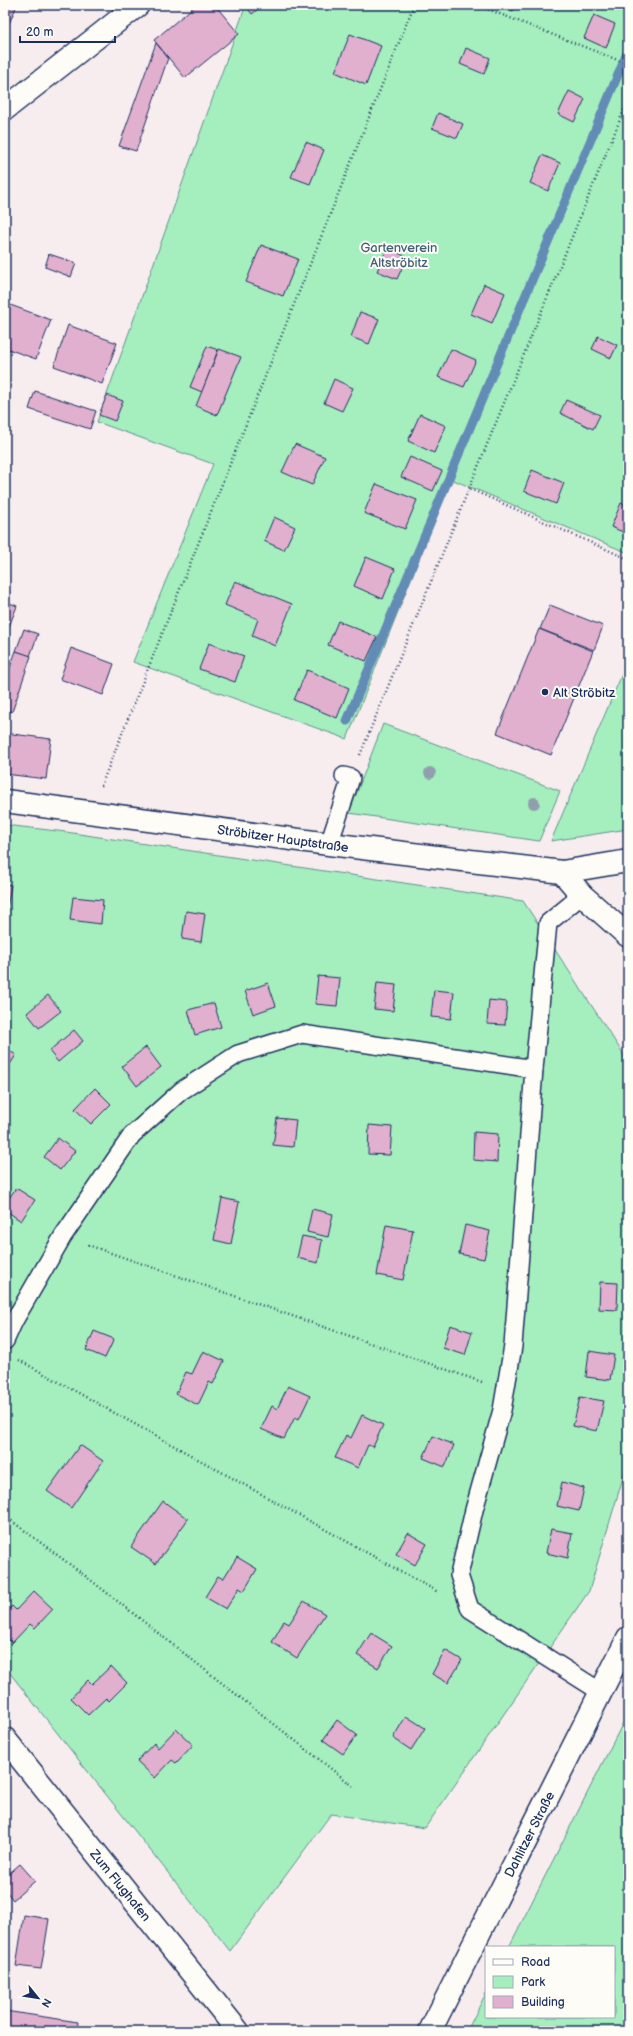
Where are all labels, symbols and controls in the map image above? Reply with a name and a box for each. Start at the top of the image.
scale bar [20,18,115,44]
text: 20 m [26,25,53,40]
park label: Gartenverein Altströbitz [361,240,437,271]
place label: Alt Ströbitz [553,685,616,701]
marker: Alt Ströbitz [540,687,550,697]
street label: Ströbitzer Hauptstraße [216,822,350,856]
street label: Dahlitzer Straße [501,1789,558,1880]
street label: Zum Flughafen [86,1846,154,1925]
legend [485,1946,615,2018]
text: Road [521,1955,550,1970]
text: Park [521,1975,545,1990]
north arrow [18,1978,58,2018]
text: Building [521,1995,565,2010]
text: N [39,1996,54,2010]

